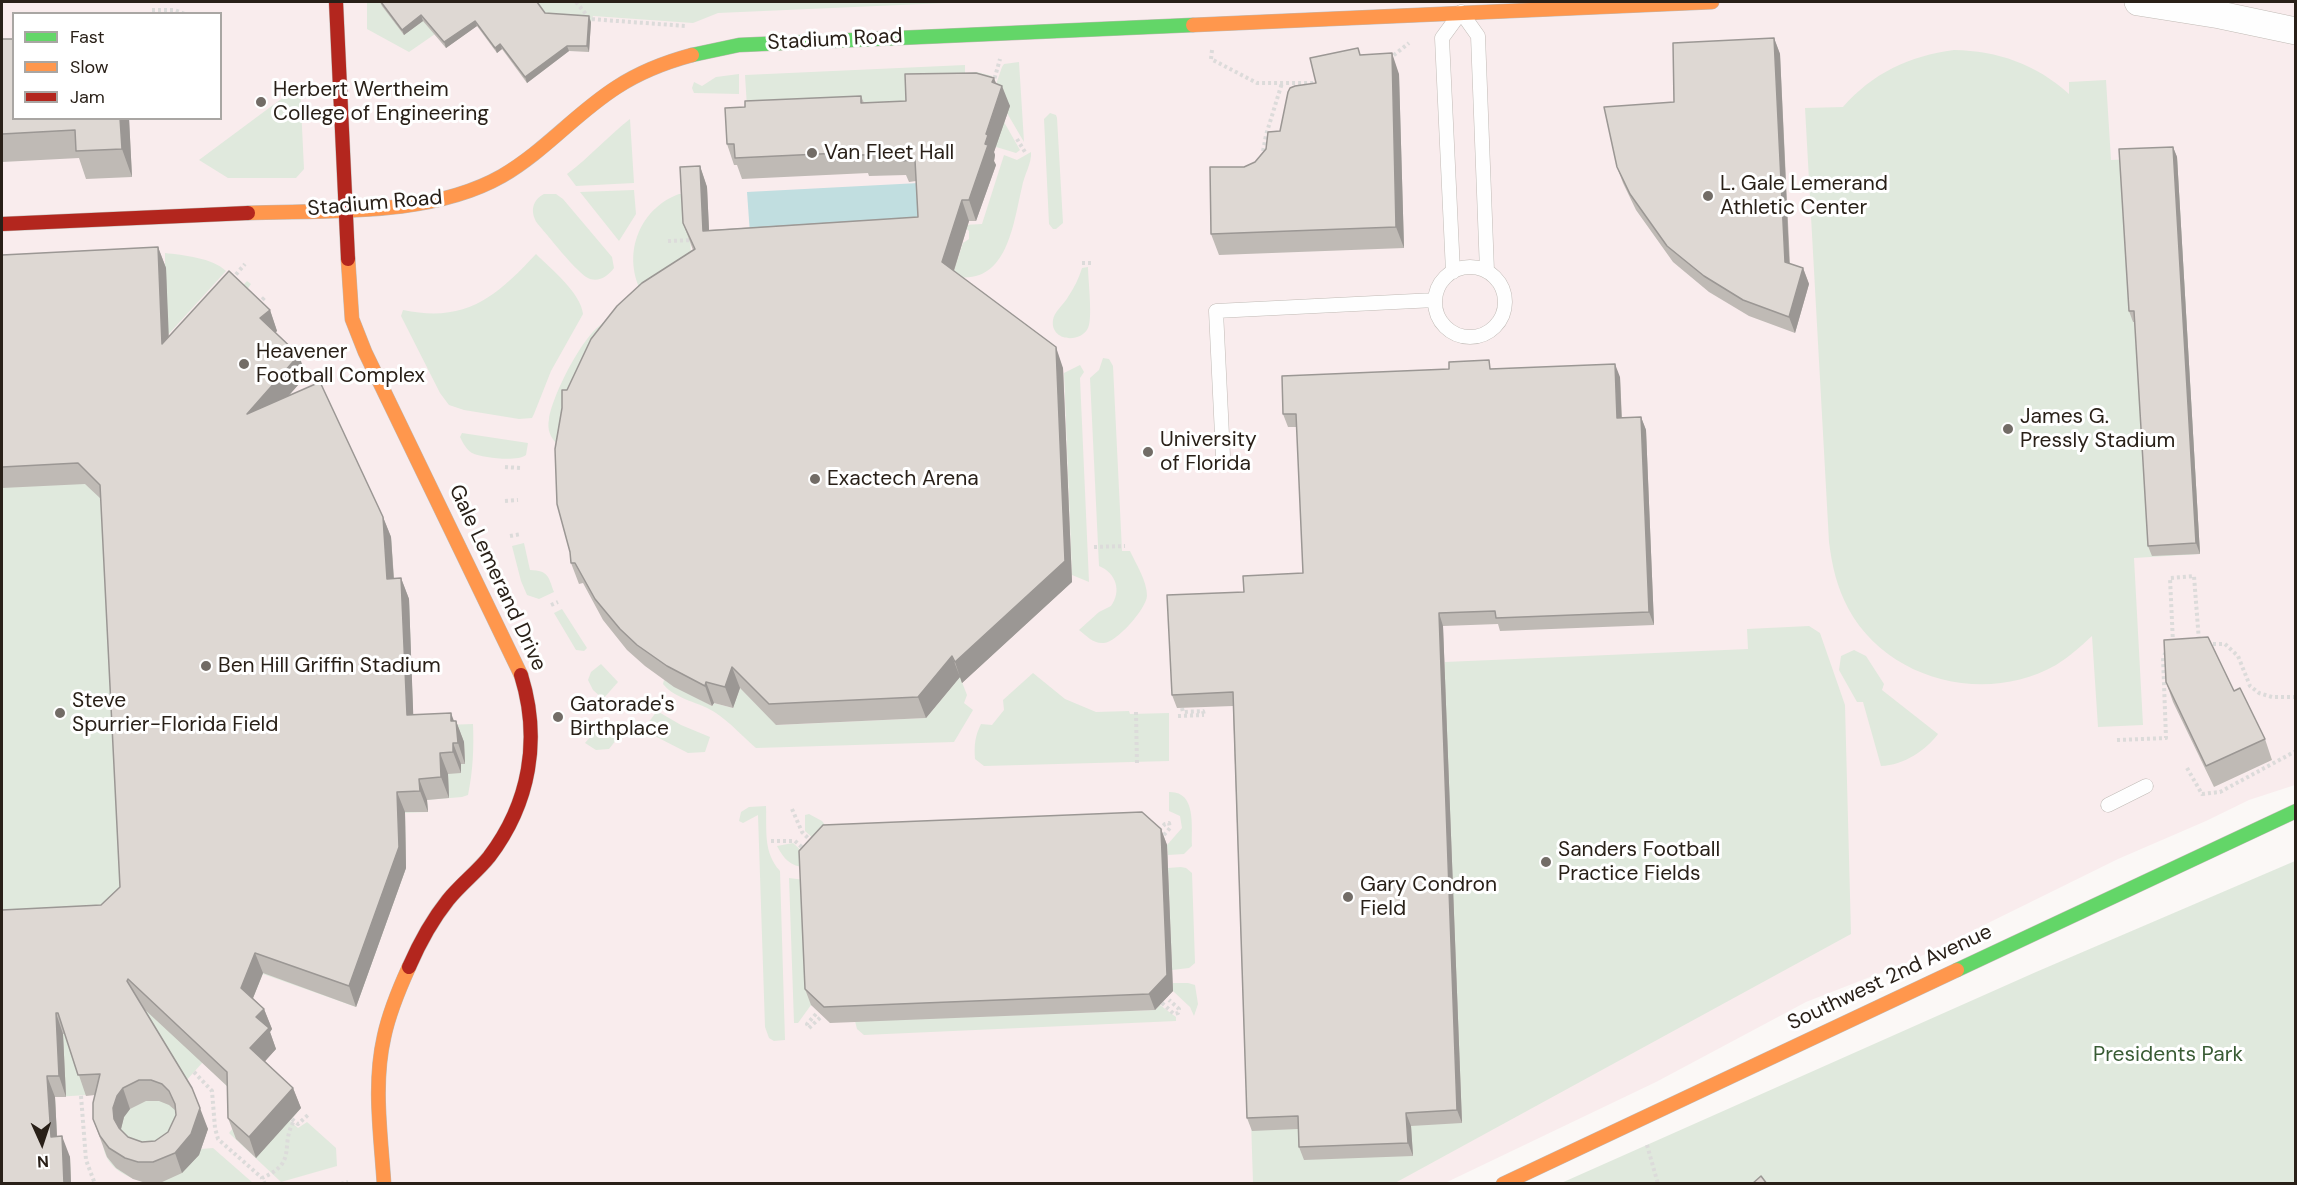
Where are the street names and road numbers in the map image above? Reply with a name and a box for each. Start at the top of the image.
street label: Stadium Road [767,24,903,56]
street label: Stadium Road [307,186,443,222]
street label: Gale Lemerand Drive [443,481,551,675]
street label: Southwest 2nd Avenue [1784,920,1996,1036]

